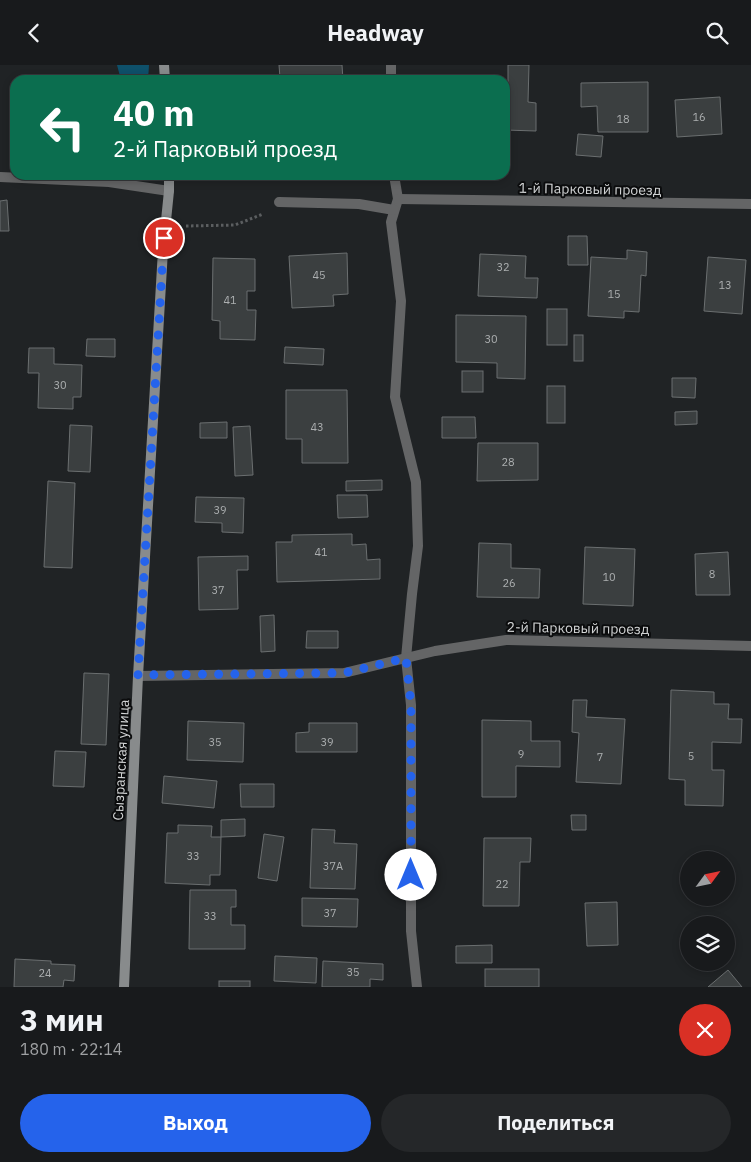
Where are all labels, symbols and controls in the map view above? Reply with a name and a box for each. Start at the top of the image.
text: Headway [327,18,424,47]
icon: back [20,19,48,47]
icon: search [703,19,731,47]
text: 40 m [113,90,195,136]
icon: left [30,95,95,160]
house number: 16 [692,110,706,124]
house number: 18 [616,112,630,126]
text: 2-й Парковый проезд [113,134,337,163]
street label: 1-й Парковый проезд [519,179,661,199]
pin [143,217,185,259]
icon: arrive [150,224,178,252]
house number: 32 [496,260,510,274]
house number: 45 [312,268,326,282]
house number: 13 [718,278,732,292]
house number: 15 [607,287,621,301]
house number: 41 [223,293,237,307]
house number: 30 [484,332,498,346]
house number: 30 [53,378,67,392]
house number: 43 [310,420,324,434]
house number: 28 [501,455,515,469]
house number: 39 [213,503,227,517]
house number: 41 [314,545,328,559]
house number: 8 [709,567,715,581]
house number: 10 [602,570,616,584]
house number: 26 [502,576,516,590]
house number: 37 [211,583,225,597]
street label: 2-й Парковый проезд [507,618,649,638]
street label: Сызранская улица [109,698,133,821]
house number: 35 [208,735,222,749]
house number: 39 [320,735,334,749]
house number: 9 [518,747,524,761]
house number: 5 [688,749,694,763]
house number: 7 [597,750,603,764]
position arrow [384,848,436,900]
house number: 33 [186,849,200,863]
north arrow [680,851,735,906]
map controls [680,851,735,971]
house number: 37А [323,859,343,873]
house number: 22 [495,877,509,891]
house number: 37 [323,906,337,920]
house number: 33 [203,909,217,923]
button: layers [680,916,735,971]
house number: 35 [346,965,360,979]
house number: 24 [38,966,52,980]
text: 3 мин [20,1000,104,1039]
button: close [679,1004,731,1056]
text: 180 m · 22:14 [20,1039,122,1059]
button: Выход [20,1094,371,1152]
button: Поделиться [381,1094,731,1152]

